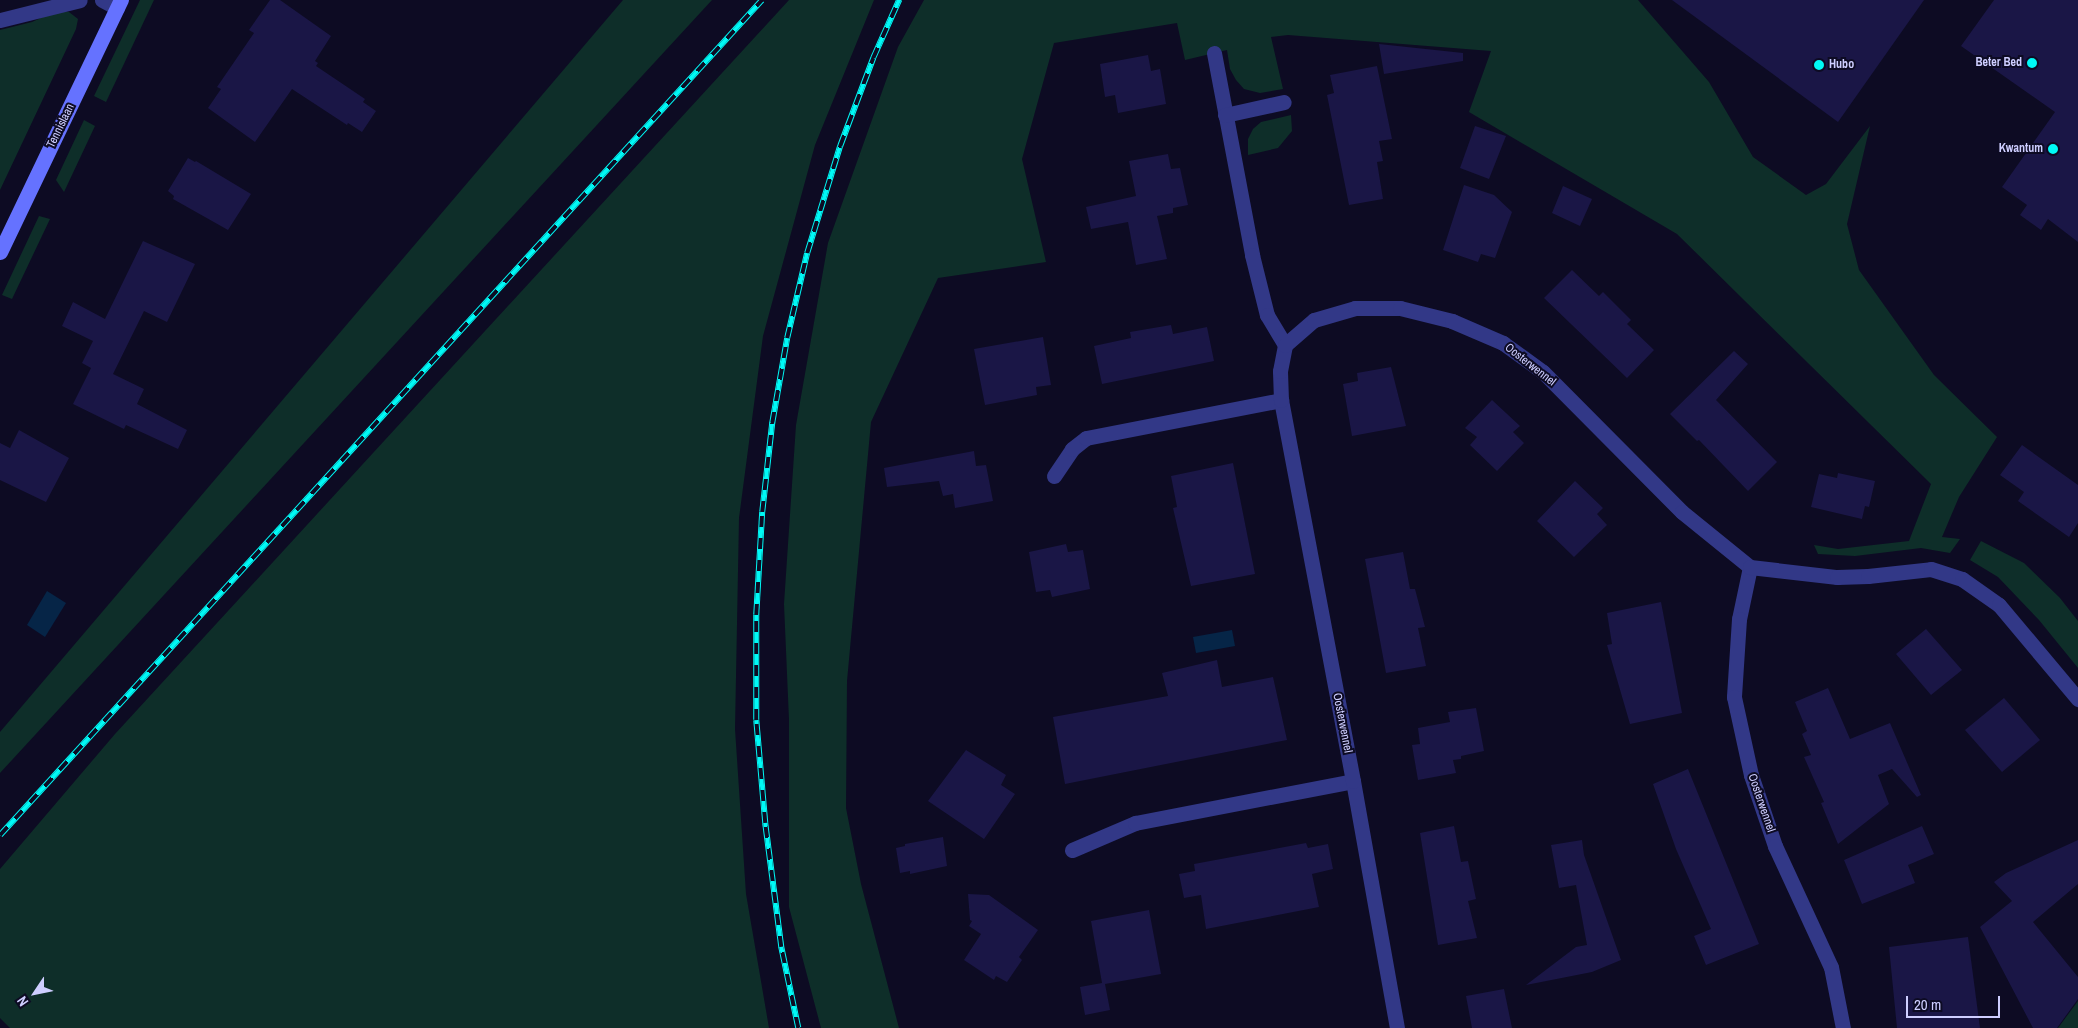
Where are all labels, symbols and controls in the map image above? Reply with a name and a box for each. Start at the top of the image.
place label: Beter Bed [1976,56,2022,70]
marker: Beter Bed [2026,57,2038,69]
place label: Hubo [1829,58,1854,72]
marker: Hubo [1813,59,1825,71]
street label: Tennislaan [44,101,78,151]
place label: Kwantum [1999,142,2043,156]
marker: Kwantum [2047,143,2059,155]
street label: Oosterwennel [1502,341,1558,389]
street label: Oosterwennel [1329,692,1355,754]
street label: Oosterwennel [1744,772,1778,834]
north arrow [10,968,60,1018]
scale bar [1908,986,2002,1018]
text: N [13,993,32,1010]
text: 20 m [1914,994,1941,1015]

